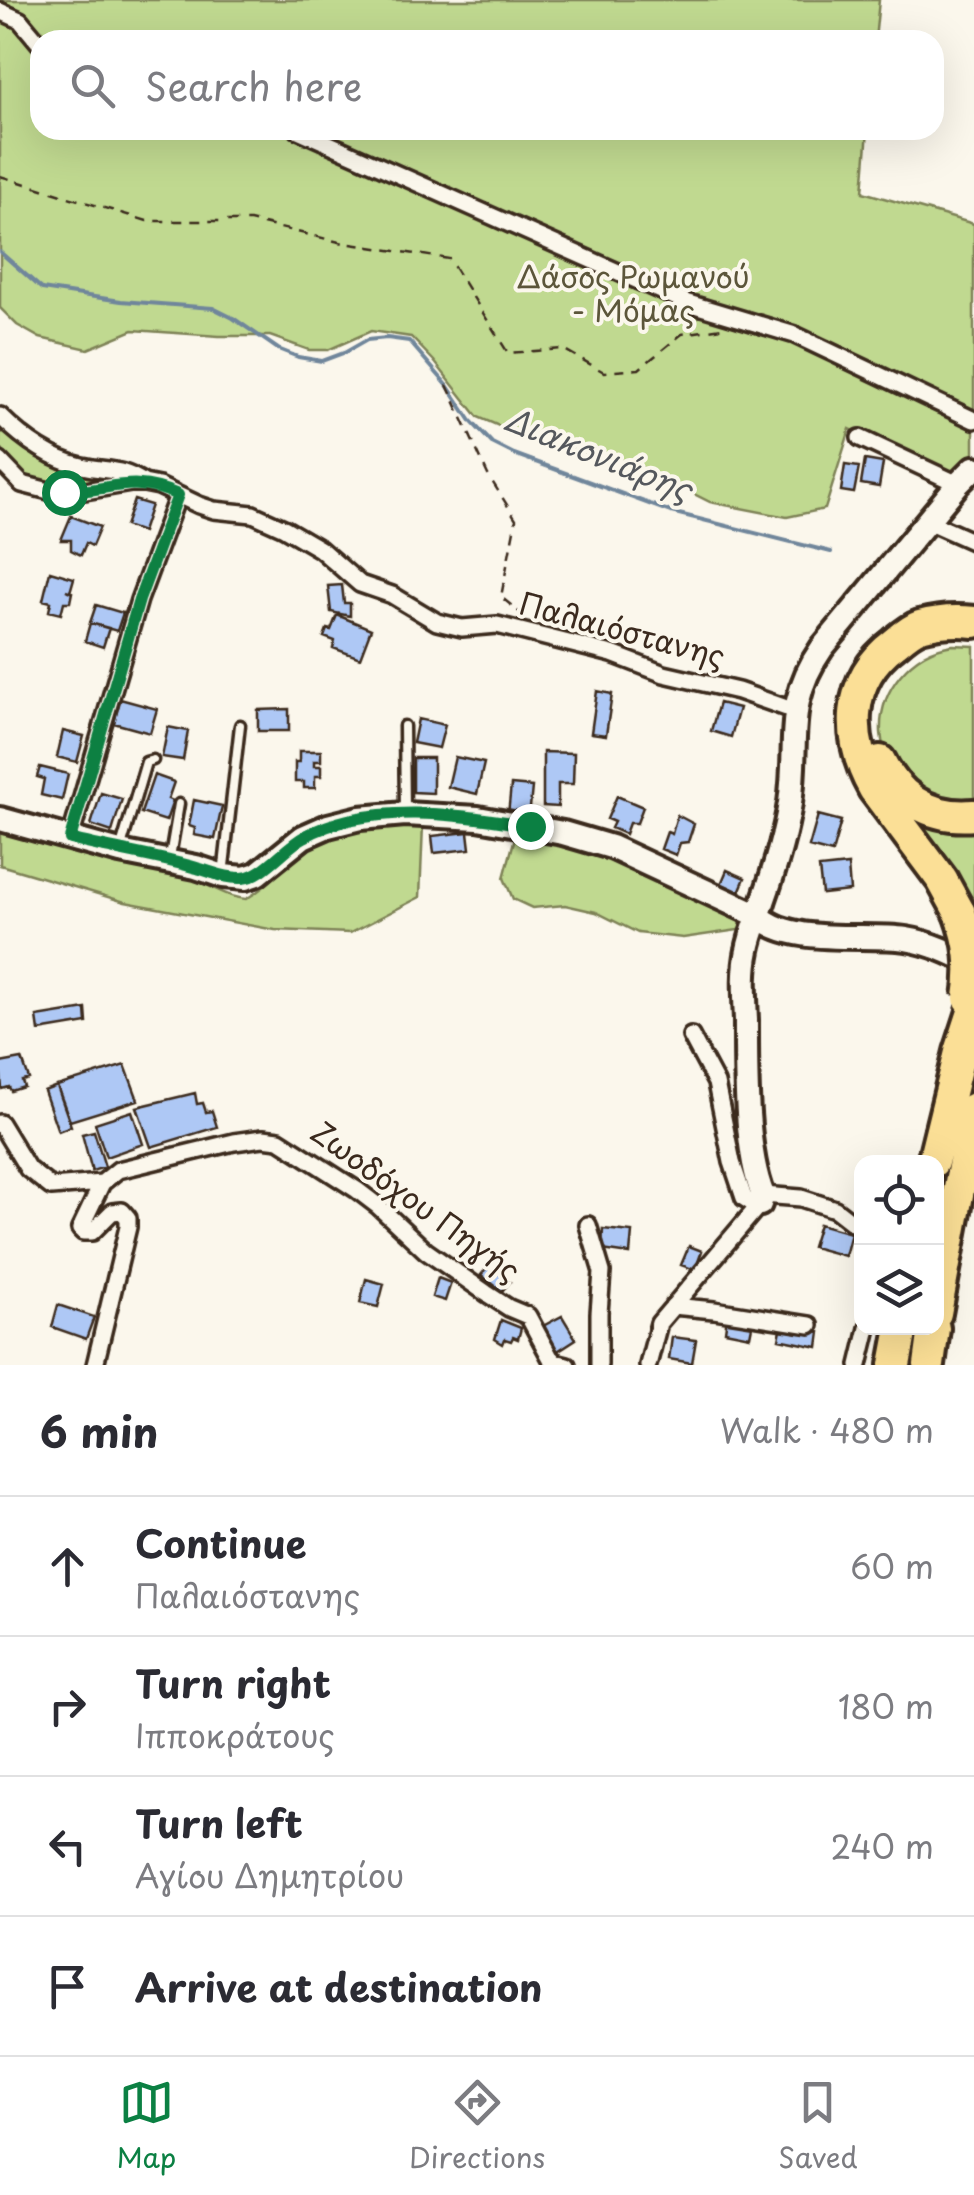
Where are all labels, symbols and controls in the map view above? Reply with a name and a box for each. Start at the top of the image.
search box [30,30,944,140]
text: Search here [145,57,362,114]
icon: search [65,58,120,113]
park label: Δάσος Ρωμανού - Μόμας [516,253,750,332]
water label: Διακονιάρης [498,394,702,513]
route start [42,470,88,516]
street label: Παλαιόστανης [515,580,730,678]
route end [508,804,554,850]
street label: Ζωοδόχου Πηγής [303,1109,530,1291]
map controls [854,1155,944,1335]
button: locate [854,1155,944,1245]
button: layers [854,1245,944,1335]
text: 6 min [40,1399,159,1462]
text: Walk · 480 m [720,1406,934,1454]
text: Continue [135,1514,306,1571]
icon: ahead [40,1539,95,1594]
text: 60 m [850,1542,934,1590]
text: Παλαιόστανης [135,1571,360,1619]
text: Turn right [135,1654,331,1711]
icon: right [40,1679,95,1734]
text: 180 m [838,1682,934,1730]
text: Ιπποκράτους [135,1711,335,1759]
text: Turn left [135,1794,303,1851]
icon: left [40,1819,95,1874]
text: 240 m [831,1822,934,1870]
text: Αγίου Δημητρίου [135,1851,404,1899]
text: Arrive at destination [135,1958,543,2015]
icon: arrive [40,1959,95,2014]
tab: Map [116,2075,176,2178]
tab: Directions [409,2075,545,2178]
tab: Saved [778,2075,858,2178]

